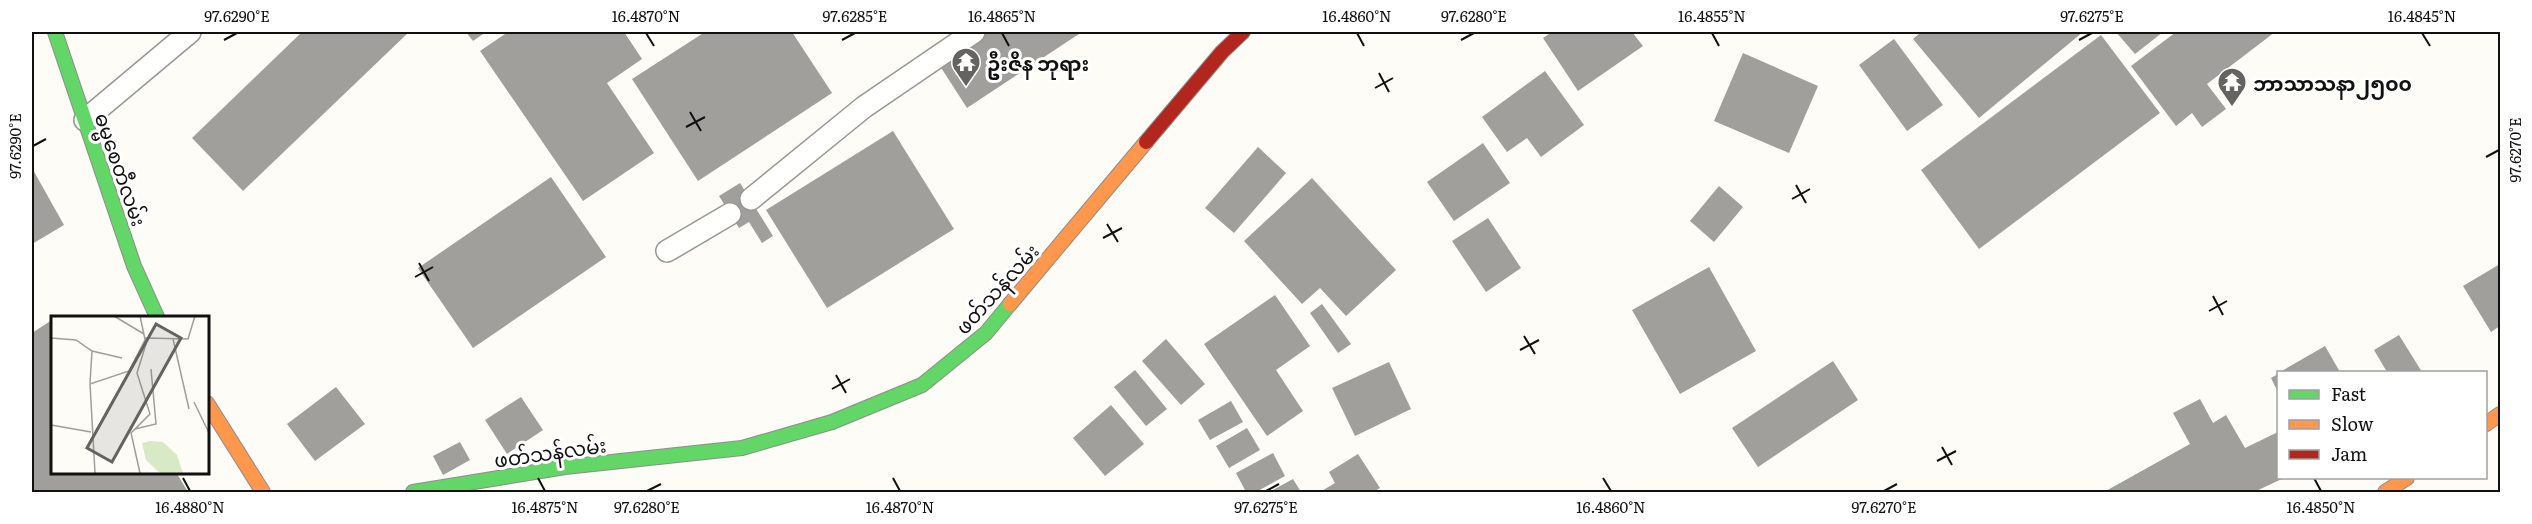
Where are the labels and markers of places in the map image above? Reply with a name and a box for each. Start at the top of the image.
temple icon: ဦးဇိန ဘုရား [950,46,982,88]
place label: ဦးဇိန ဘုရား [987,47,1089,80]
temple icon: ဘာသာသနာ၂၅၀၀ [2216,66,2248,108]
place label: ဘာသာသနာ၂၅၀၀ [2253,67,2412,100]

